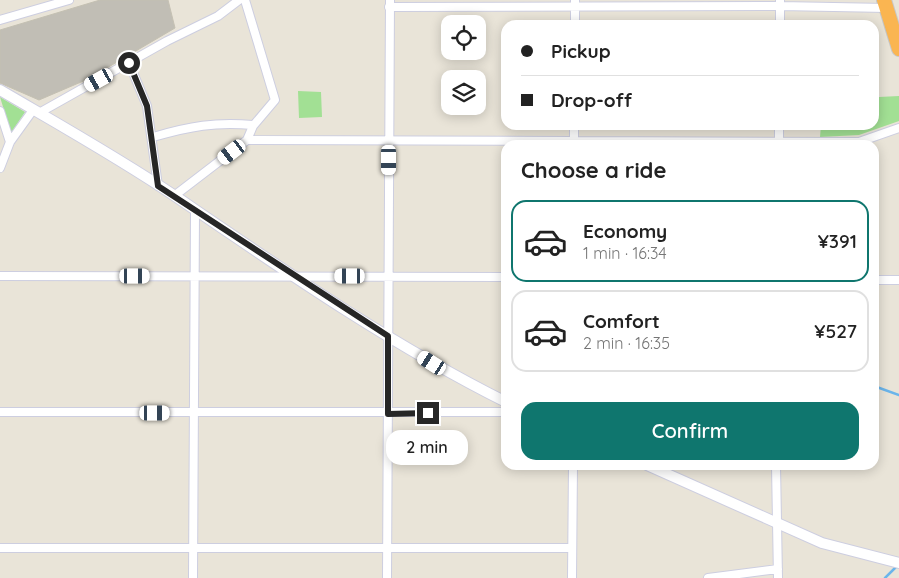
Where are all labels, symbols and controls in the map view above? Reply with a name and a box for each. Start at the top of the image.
map controls [441,15,486,115]
button: locate [441,15,486,60]
text: Pickup [551,39,611,63]
route start [118,52,140,74]
car [82,66,115,94]
button: layers [441,70,486,115]
text: Drop-off [551,88,632,112]
car [215,137,248,167]
car [381,145,396,175]
text: Choose a ride [521,156,666,184]
icon: car [523,219,568,264]
text: Economy [583,219,667,243]
text: ¥391 [818,229,857,253]
text: 1 min · 16:34 [583,243,667,263]
car [120,269,150,284]
car [335,269,365,284]
icon: car [523,309,568,354]
text: Comfort [583,309,660,333]
text: ¥527 [814,319,857,343]
text: 2 min · 16:35 [583,333,670,353]
car [415,349,448,377]
route end [417,402,439,424]
button: Confirm [521,402,859,460]
car [140,406,170,421]
callout: 2 min [387,430,469,466]
text: 2 min [406,437,448,457]

